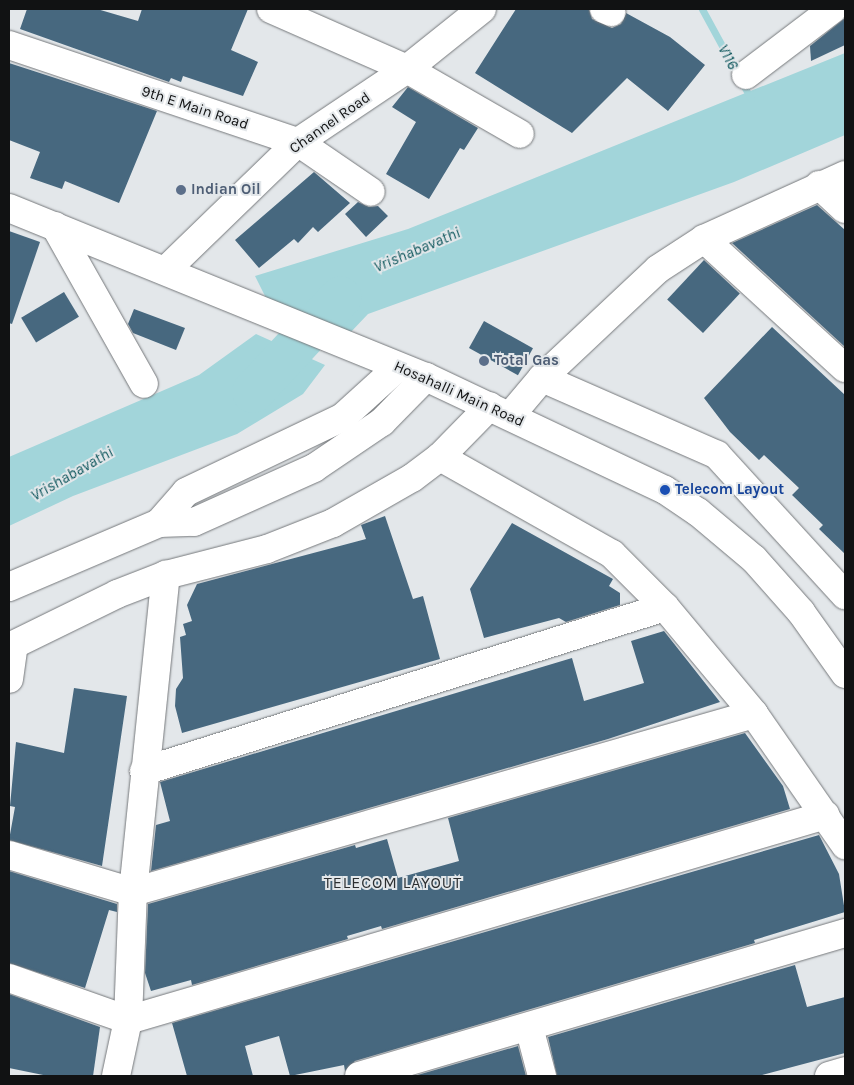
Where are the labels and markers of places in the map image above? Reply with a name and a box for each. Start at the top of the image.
place label: Indian Oil [191,181,261,199]
marker: Indian Oil [175,184,187,196]
place label: Total Gas [494,352,559,370]
marker: Total Gas [478,355,490,367]
place label: Telecom Layout [675,481,784,499]
marker: Telecom Layout [659,484,671,496]

